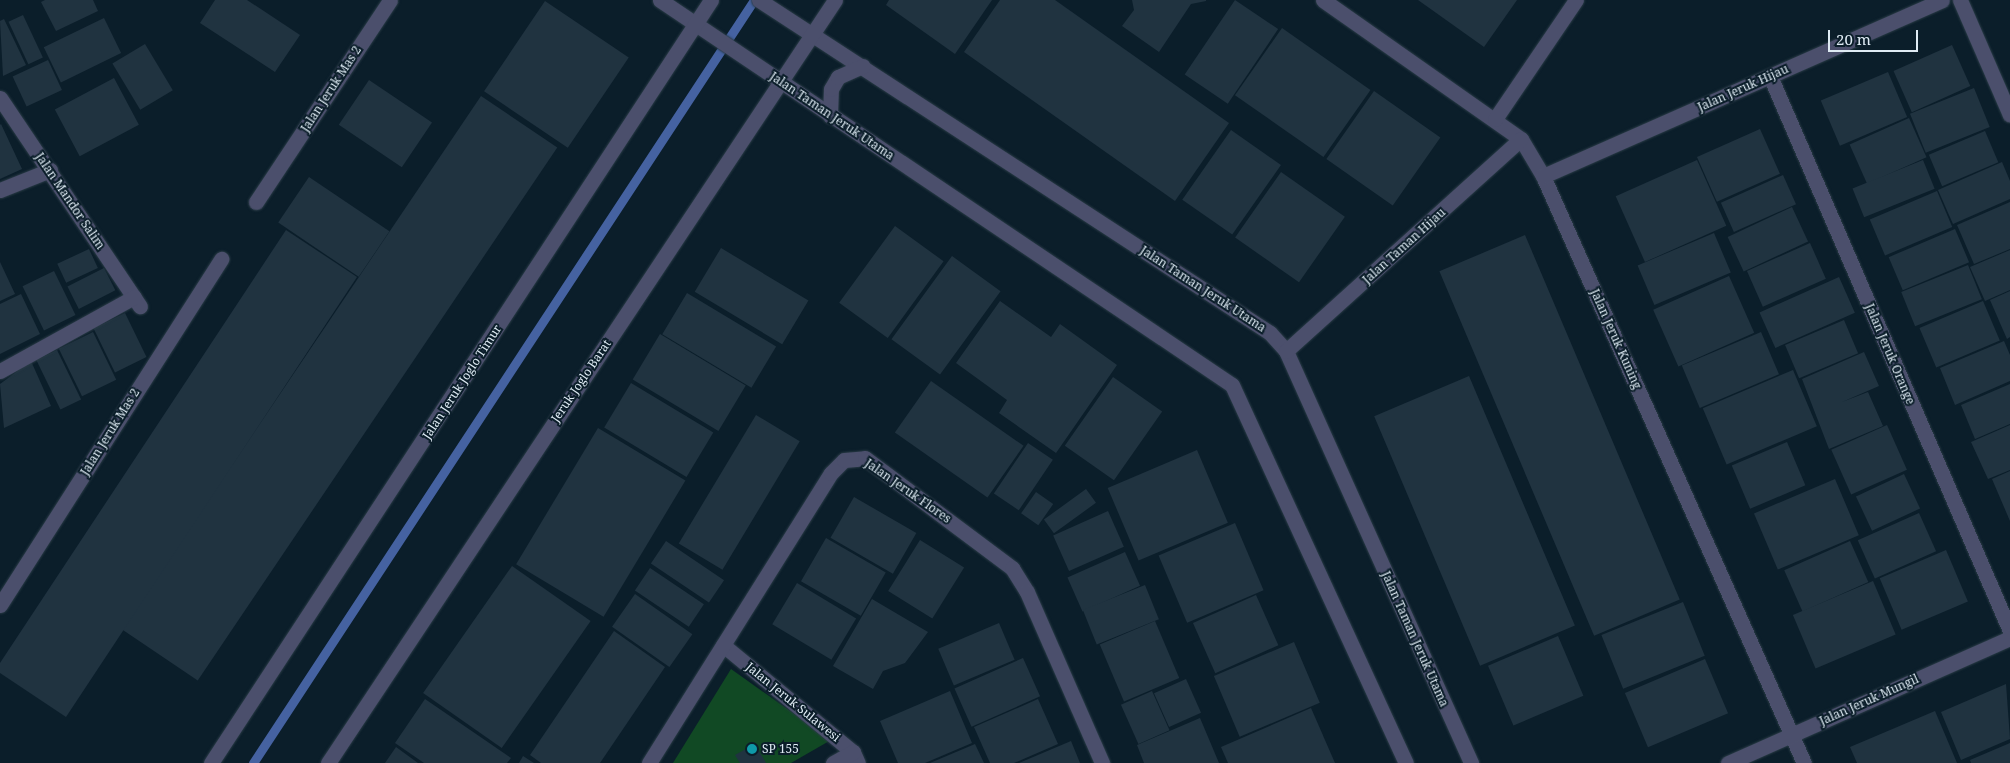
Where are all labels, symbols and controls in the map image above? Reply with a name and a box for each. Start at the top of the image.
scale bar [1830,20,1920,52]
text: 20 m [1836,29,1871,49]
street label: Jalan Jeruk Mas 2 [298,43,364,135]
street label: Jalan Jeruk Hijau [1695,62,1791,114]
street label: Jalan Taman Jeruk Utama [767,69,897,163]
street label: Jalan Mandor Salim [32,150,108,252]
street label: Jalan Taman Hijau [1360,205,1448,287]
street label: Jalan Taman Jeruk Utama [1137,243,1269,335]
street label: Jalan Jeruk Kuning [1587,287,1645,391]
street label: Jalan Jeruk Orange [1862,301,1918,407]
street label: Jalan Jeruk Joglo Timur [420,322,504,442]
street label: Jeruk Joglo Barat [548,337,614,425]
street label: Jalan Jeruk Mas 2 [77,386,143,478]
street label: Jalan Jeruk Flores [862,456,954,526]
street label: Jalan Taman Jeruk Utama [1379,569,1451,709]
street label: Jalan Jeruk Sulawesi [743,660,843,744]
street label: Jalan Jeruk Mungil [1817,672,1921,728]
place label: SP 155 [762,742,799,756]
marker: SP 155 [746,743,758,755]

